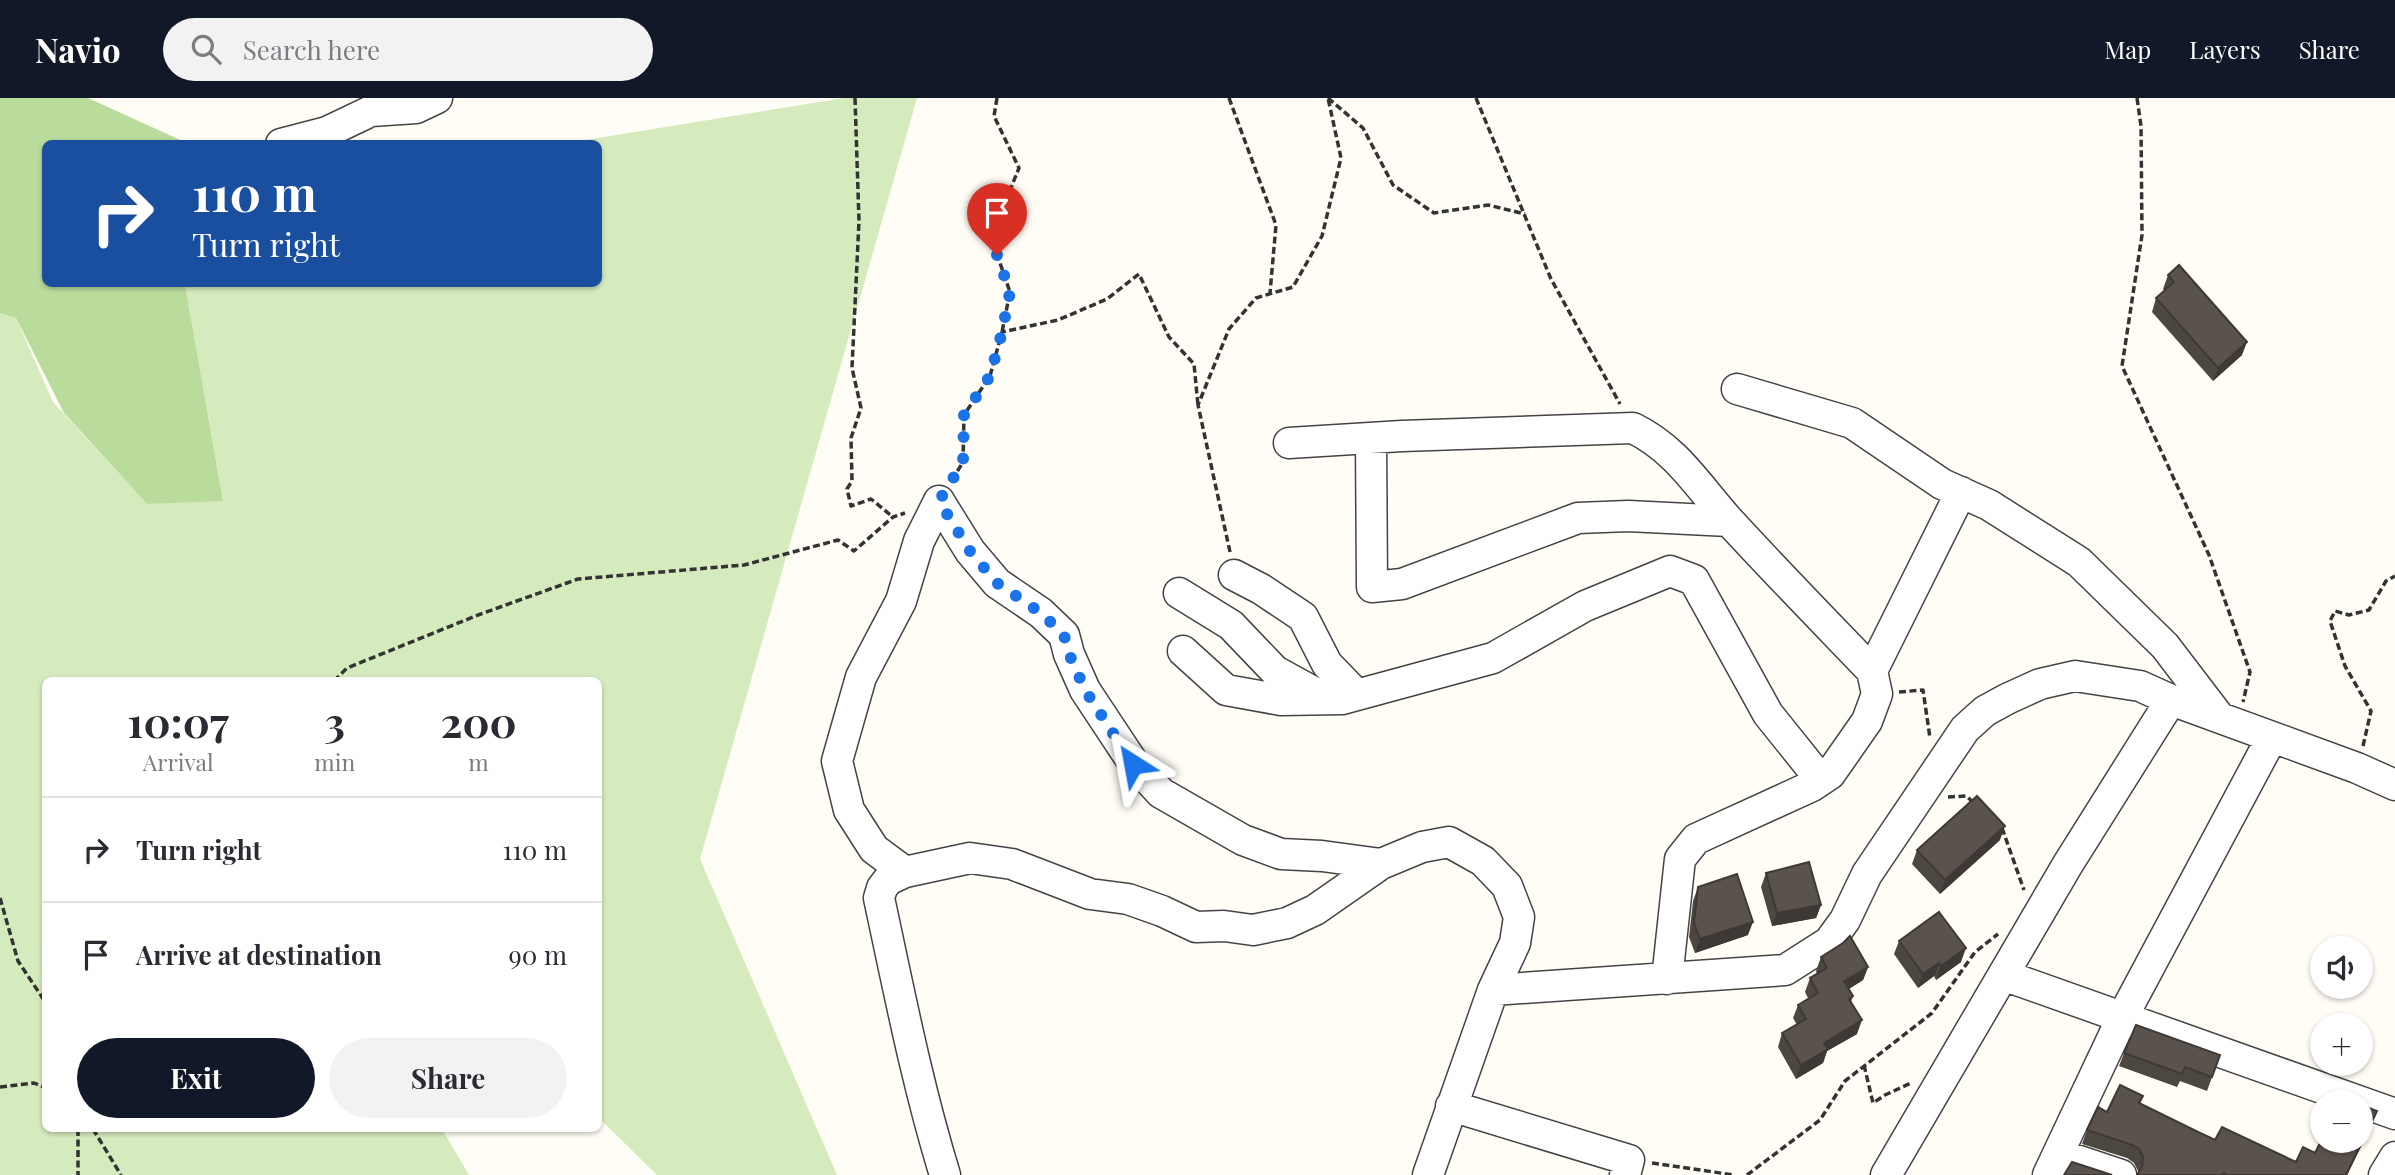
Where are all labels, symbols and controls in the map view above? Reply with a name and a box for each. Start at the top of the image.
search box [163,18,653,81]
text: Navio [35,27,121,71]
icon: search [187,30,225,68]
text: Search here [243,32,380,67]
text: Map [2105,33,2151,65]
text: Layers [2189,33,2261,65]
text: Share [2299,33,2360,65]
text: 110 m [192,159,317,224]
icon: right [77,168,168,259]
pin [967,183,1027,255]
icon: arrive [978,194,1016,232]
text: Turn right [192,222,340,265]
text: 10:07 [127,693,229,749]
text: 3 [324,693,345,749]
text: 200 [441,693,517,749]
position arrow [1096,727,1170,801]
text: Arrival [143,746,214,777]
text: min [314,746,355,777]
text: m [468,746,489,777]
icon: right [77,831,115,869]
text: Turn right [136,832,262,867]
text: 110 m [503,832,567,867]
icon: arrive [77,936,115,974]
map controls [2310,936,2373,1153]
button: sound [2310,936,2373,999]
text: Arrive at destination [136,937,382,972]
text: 90 m [509,937,567,972]
button: + [2310,1013,2373,1076]
button: Exit [77,1038,315,1118]
button: Share [329,1038,567,1118]
button: − [2310,1090,2373,1153]

